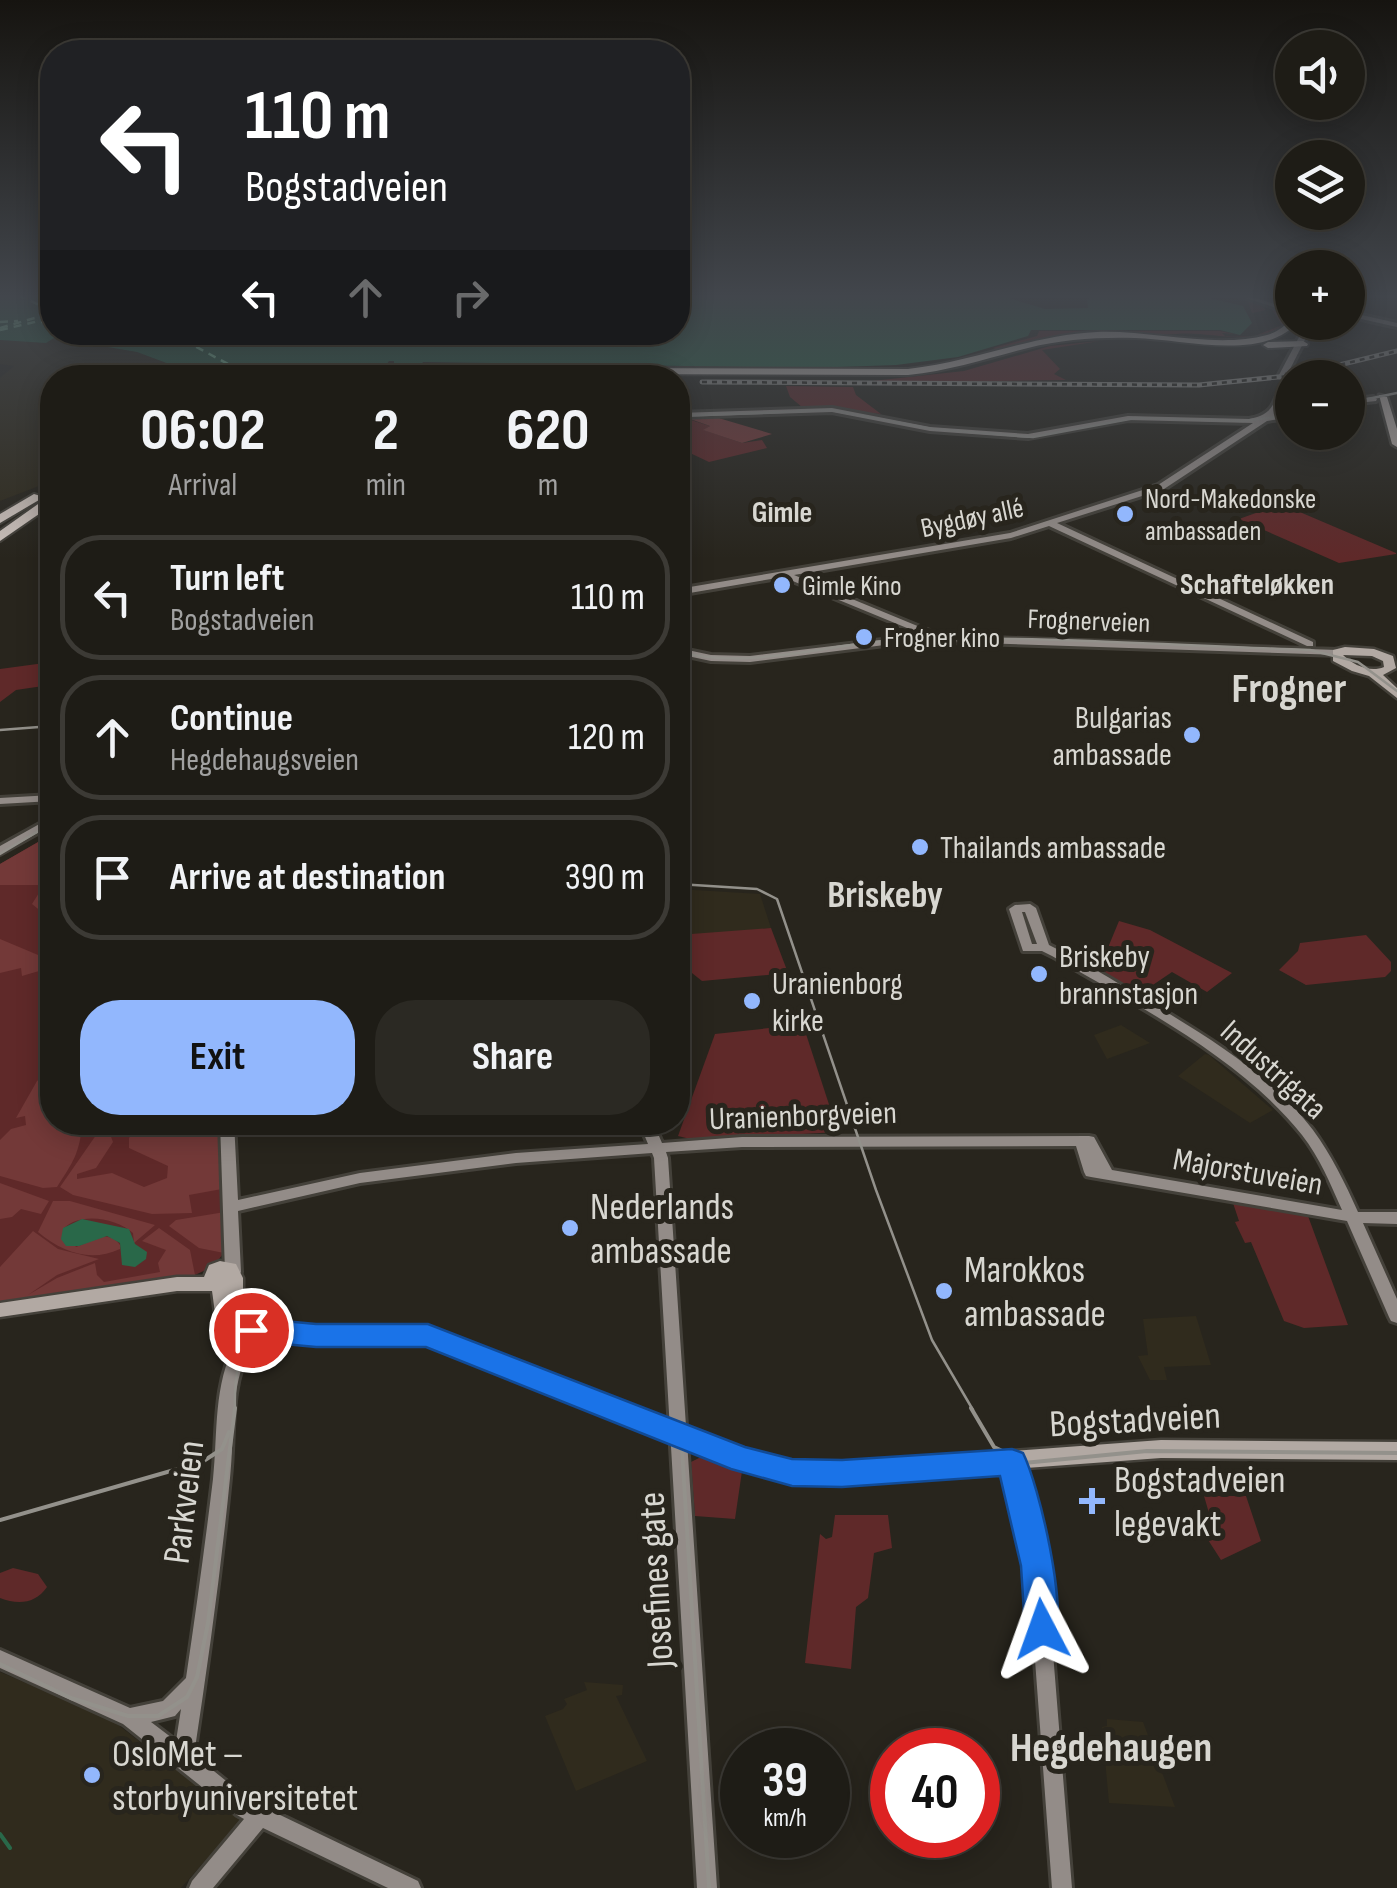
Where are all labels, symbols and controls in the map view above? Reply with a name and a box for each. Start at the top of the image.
map controls [1275,30,1365,450]
button: sound [1275,30,1365,120]
text: 110 m [245,75,391,159]
icon: left [80,80,210,210]
button: layers [1275,140,1365,230]
text: Bogstadveien [245,160,448,215]
button: + [1275,250,1365,340]
icon: left [233,270,288,325]
icon: ahead [338,270,393,325]
icon: right [443,270,498,325]
button: − [1275,360,1365,450]
text: 06:02 [140,395,265,467]
text: 2 [373,395,399,467]
text: 620 [506,395,590,467]
text: Arrival [168,466,237,505]
text: min [366,466,406,505]
text: m [538,466,558,505]
place label: Nord-Makedonske ambassaden [1145,483,1316,548]
street label: Bygdøy allé [918,491,1027,545]
district label: Gimle [752,495,812,531]
marker: Nord-Makedonske ambassaden [1114,503,1136,525]
text: Turn left [170,556,284,601]
district label: Schafteløkken [1180,567,1334,603]
icon: left [85,570,140,625]
place label: Gimle Kino [802,570,902,603]
marker: Gimle Kino [771,574,793,596]
text: 110 m [571,575,645,620]
text: Bogstadveien [170,601,314,640]
street label: Frognerveien [1027,603,1151,640]
place label: Frogner kino [884,622,1000,655]
marker: Frogner kino [853,626,875,648]
district label: Frogner [1231,664,1347,715]
text: Continue [170,696,293,741]
place label: Bulgarias ambassade [1053,699,1172,775]
icon: ahead [85,710,140,765]
text: 120 m [568,715,645,760]
marker: Bulgarias ambassade [1181,724,1203,746]
text: Hegdehaugsveien [170,741,359,780]
place label: Thailands ambassade [940,829,1166,868]
marker: Thailands ambassade [909,836,931,858]
icon: arrive [85,850,140,905]
text: Arrive at destination [170,855,445,900]
text: 390 m [565,855,645,900]
district label: Briskeby [827,873,943,918]
place label: Briskeby brannstasjon [1059,938,1198,1014]
marker: Briskeby brannstasjon [1028,963,1050,985]
place label: Uranienborg kirke [772,965,903,1041]
marker: Uranienborg kirke [741,990,763,1012]
button: Exit [80,1000,355,1115]
button: Share [375,1000,650,1115]
street label: Industrigata [1212,1012,1334,1128]
street label: Uranienborgveien [709,1094,898,1139]
street label: Majorstuveien [1170,1140,1326,1205]
place label: Nederlands ambassade [590,1185,734,1274]
marker: Nederlands ambassade [559,1217,581,1239]
place label: Marokkos ambassade [964,1248,1106,1337]
marker: Marokkos ambassade [933,1280,955,1302]
pin [209,1288,294,1373]
icon: arrive [224,1303,279,1358]
street label: Bogstadveien [1048,1394,1222,1447]
street label: Parkveien [155,1438,214,1566]
place label: Bogstadveien legevakt [1114,1458,1286,1547]
marker: Bogstadveien legevakt [1079,1488,1105,1514]
street label: Josefines gate [629,1491,684,1670]
position arrow [990,1577,1094,1681]
district label: Hegdehaugen [1010,1723,1212,1774]
speed limit sign: 40 [870,1728,1000,1858]
place label: OsloMet – storbyuniversitetet [112,1732,358,1821]
text: 39 [762,1751,808,1811]
marker: OsloMet – storbyuniversitetet [81,1764,103,1786]
text: km/h [763,1803,807,1834]

